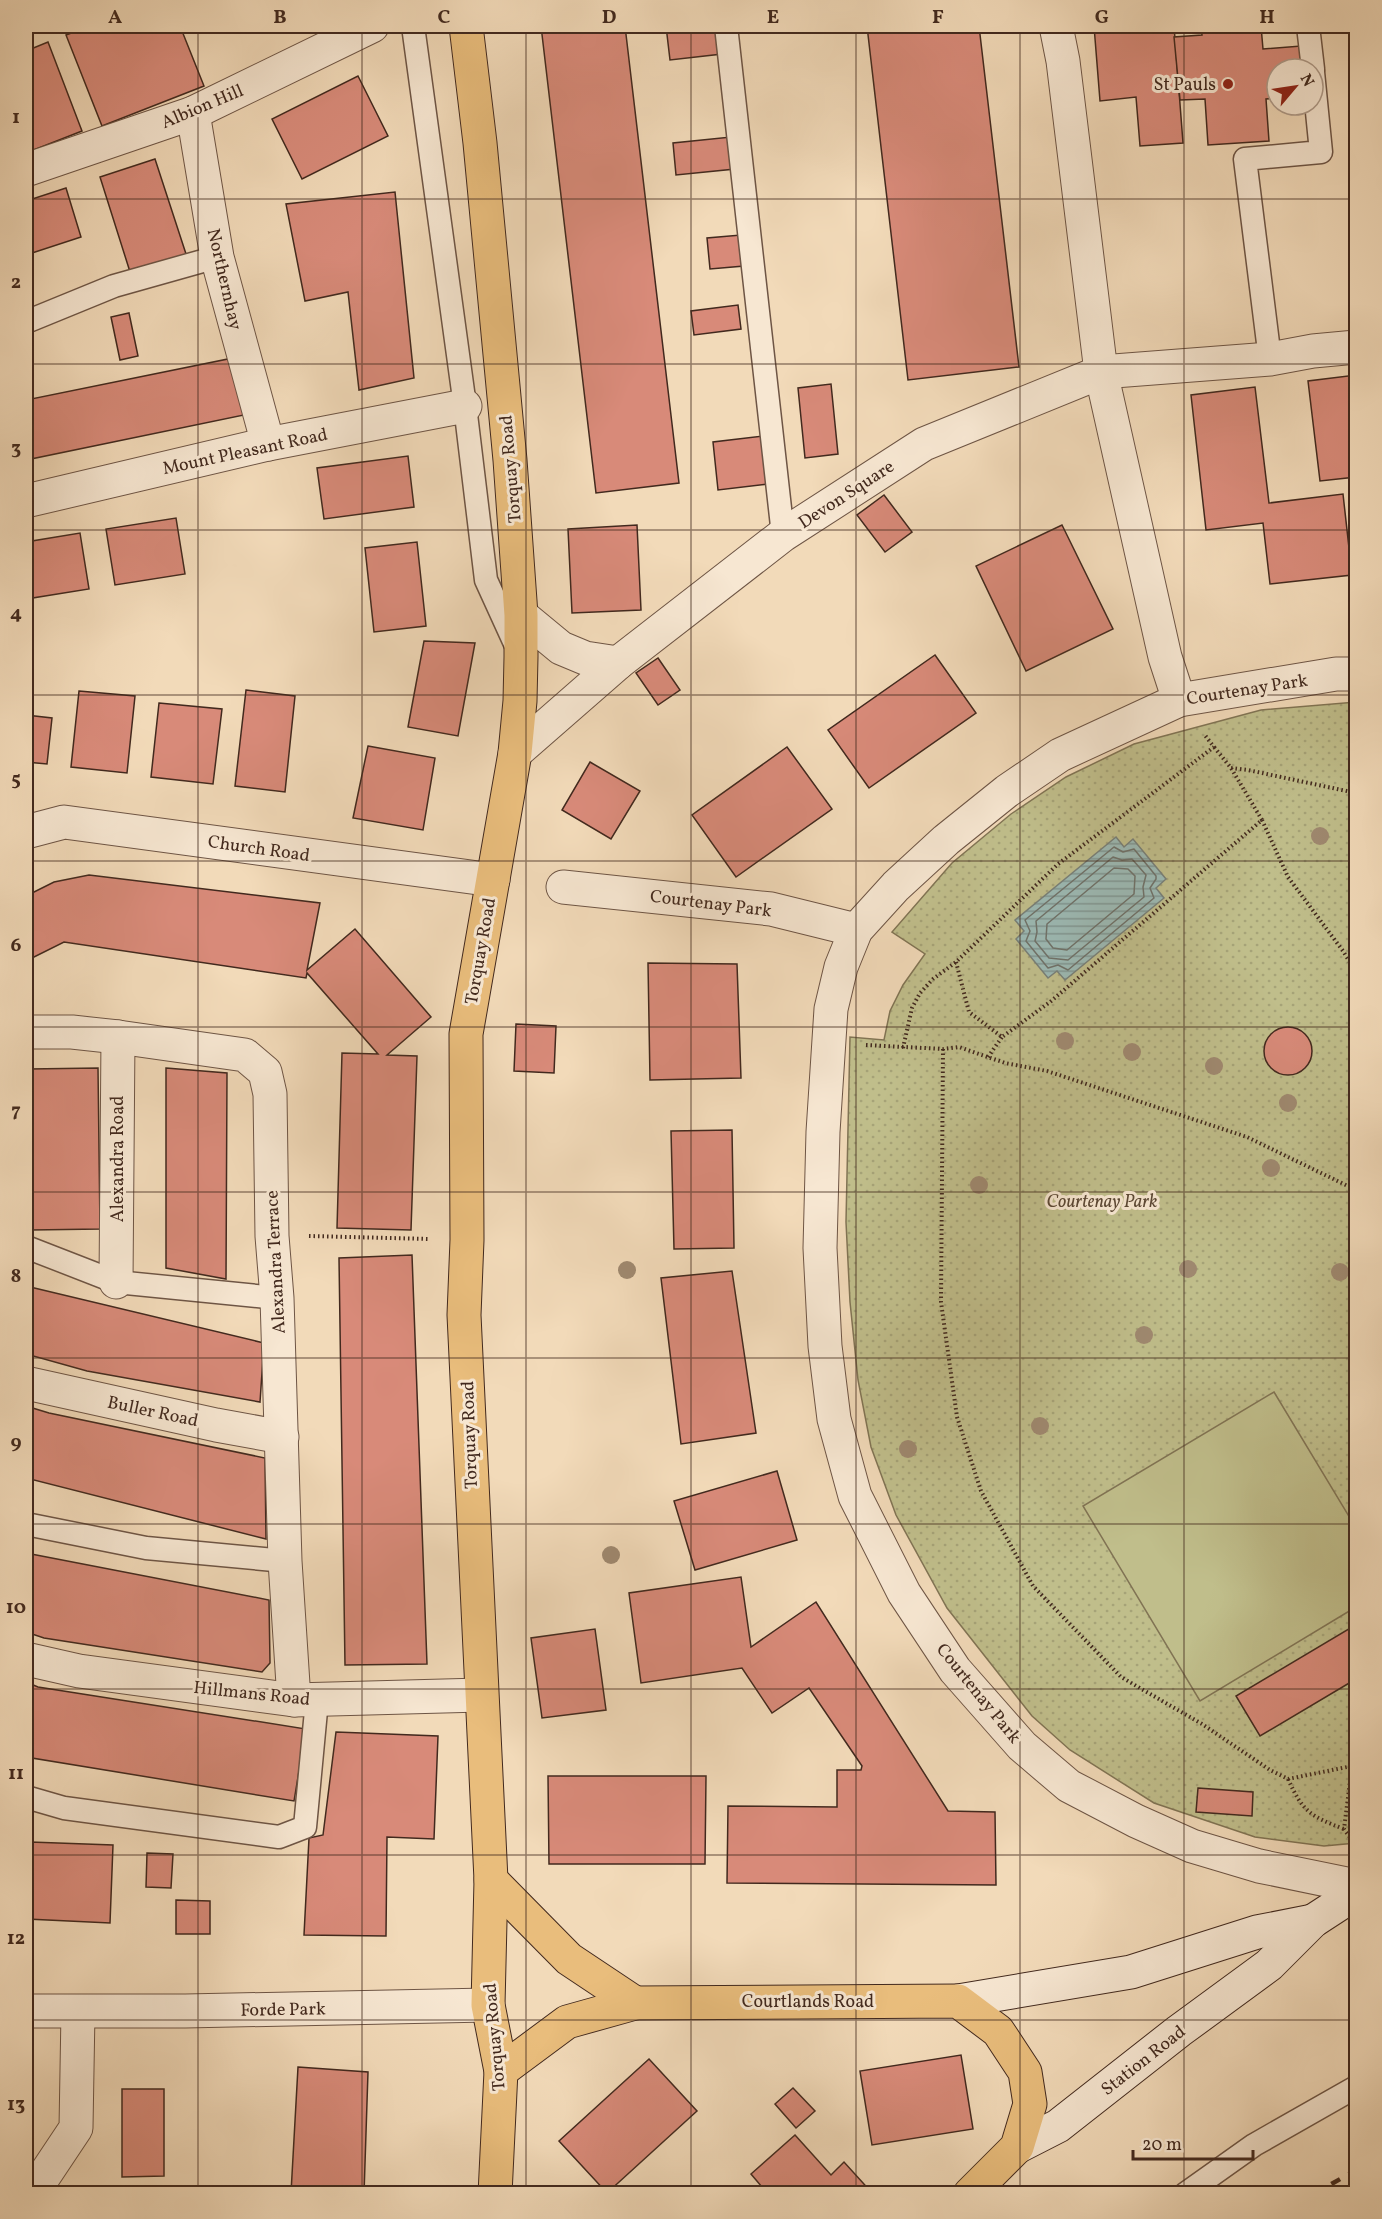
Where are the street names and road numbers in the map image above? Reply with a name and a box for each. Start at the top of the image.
street label: Albion Hill [158,79,248,136]
street label: Northernhay [200,226,247,333]
street label: Torquay Road [494,414,529,524]
street label: Mount Pleasant Road [160,423,330,482]
street label: Devon Square [794,455,900,536]
street label: Courtenay Park [1185,669,1310,712]
street label: Church Road [206,830,311,869]
street label: Courtenay Park [649,885,773,924]
street label: Torquay Road [460,896,503,1007]
street label: Alexandra Road [106,1096,131,1222]
street label: Alexandra Terrace [260,1189,293,1334]
street label: Torquay Road [456,1380,485,1489]
street label: Buller Road [105,1391,201,1434]
street label: Courtenay Park [930,1639,1026,1750]
street label: Hillmans Road [192,1676,311,1713]
street label: Torquay Road [478,1982,513,2092]
street label: Courtlands Road [742,1990,874,2015]
street label: Forde Park [240,1997,326,2024]
street label: Station Road [1096,2020,1192,2102]

